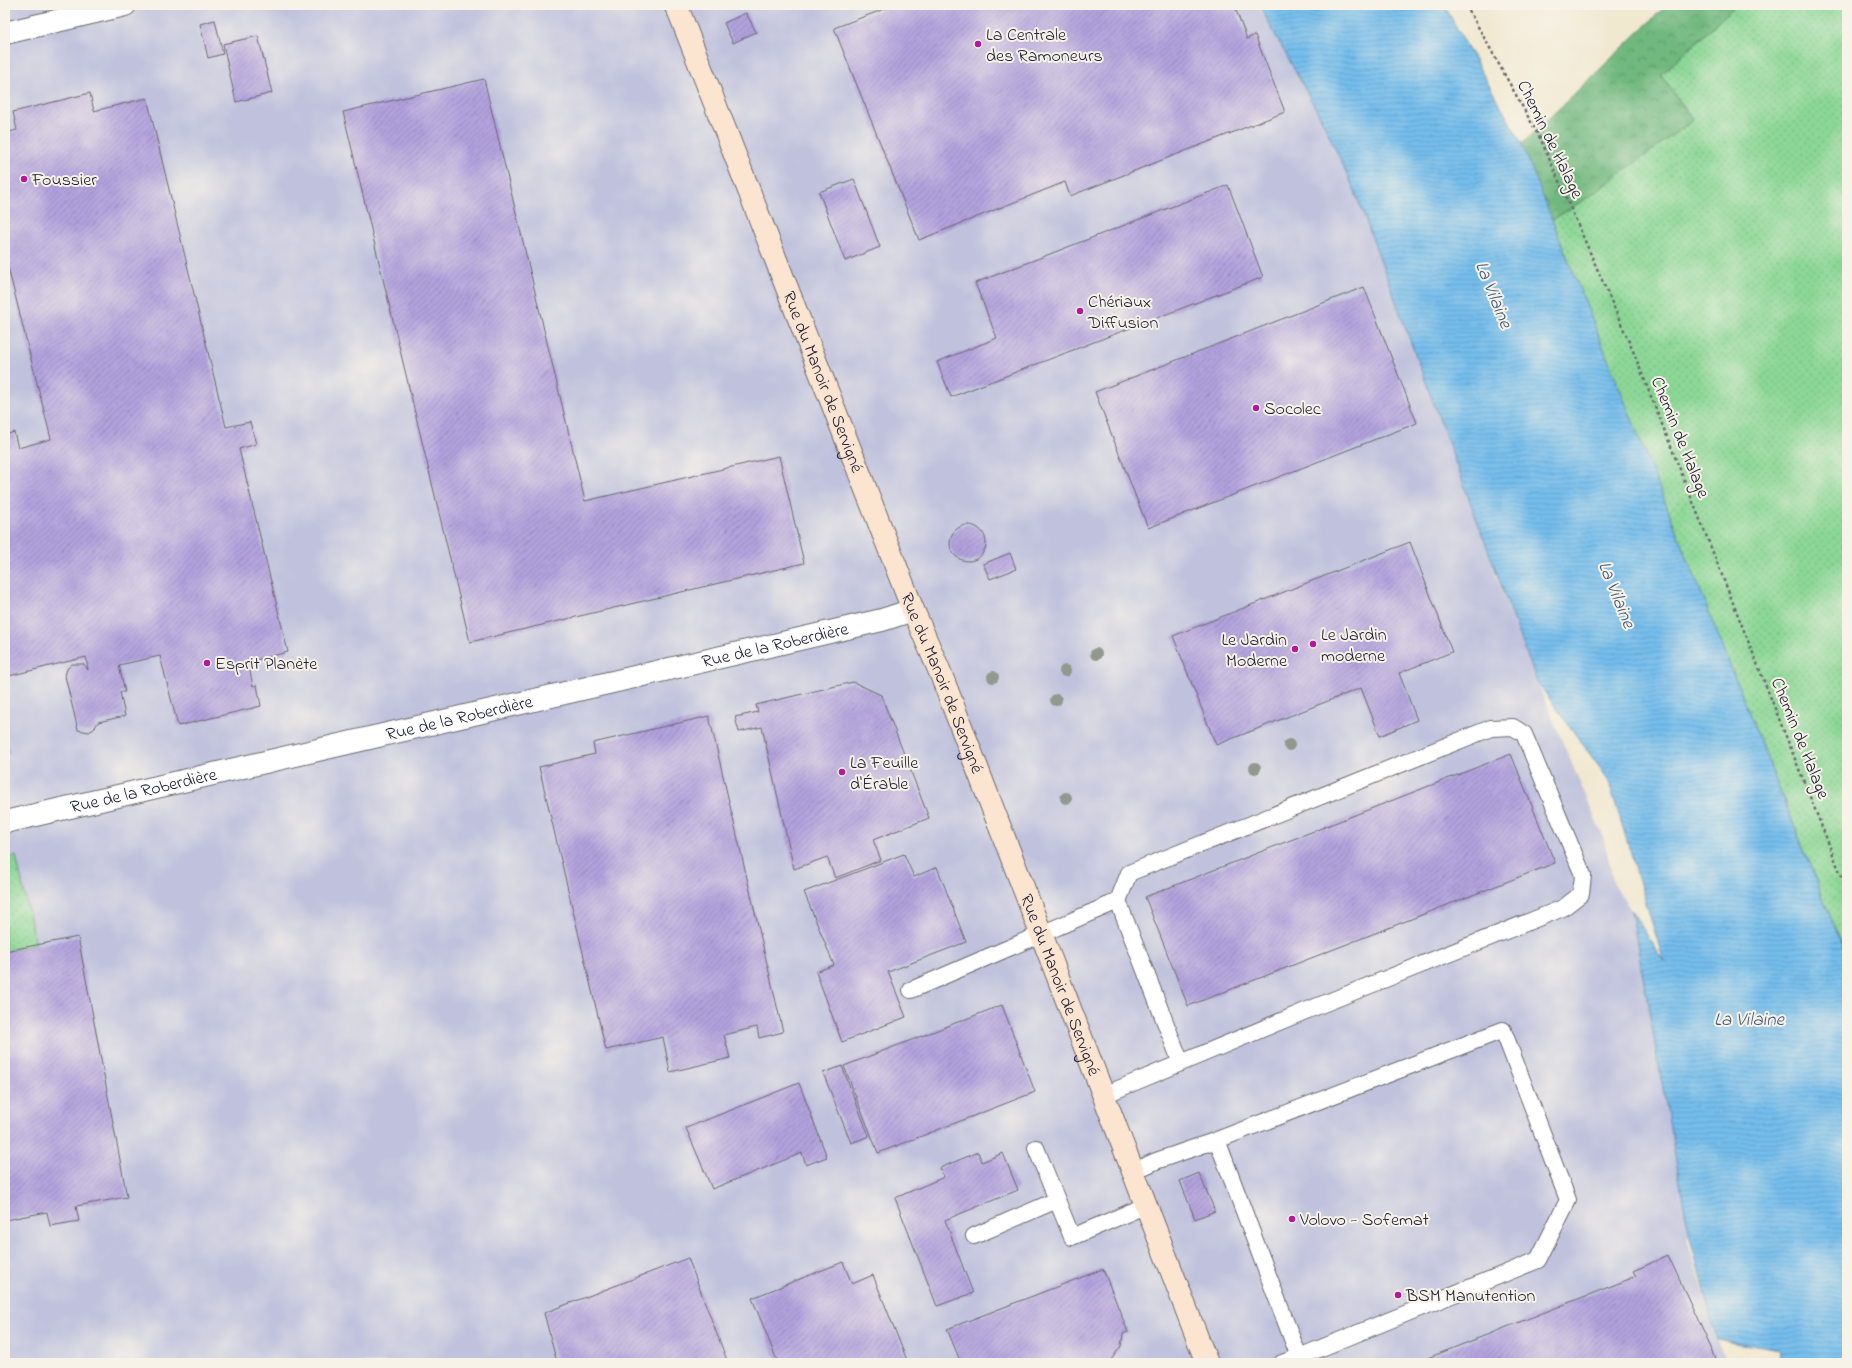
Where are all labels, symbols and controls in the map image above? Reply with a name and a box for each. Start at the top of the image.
place label: La Centrale des Ramoneurs [986,23,1103,70]
marker: La Centrale des Ramoneurs [973,39,983,49]
street label: Chemin de Halage [1508,76,1590,205]
place label: Foussier [31,168,97,194]
marker: Foussier [19,174,29,184]
water label: La Vilaine [1467,257,1519,334]
street label: Rue du Manoir de Servigné [774,288,869,478]
place label: Chériaux Diffusion [1087,290,1158,337]
marker: Chériaux Diffusion [1075,306,1085,316]
street label: Chemin de Halage [1642,373,1716,504]
place label: Socolec [1264,397,1321,423]
marker: Socolec [1251,403,1261,413]
water label: La Vilaine [1590,557,1642,634]
street label: Rue du Manoir de Servigné [893,589,989,779]
street label: Rue de la Roberdière [699,617,852,676]
place label: Le Jardin moderne [1321,623,1387,670]
place label: Le Jardin Moderne [1221,628,1288,675]
marker: Le Jardin moderne [1308,639,1318,649]
marker: Le Jardin Moderne [1290,644,1300,654]
place label: Esprit Planète [215,652,318,678]
marker: Esprit Planète [202,658,212,668]
street label: Chemin de Halage [1762,674,1836,805]
street label: Rue de la Roberdière [384,690,536,749]
place label: La Feuille d'Érable [850,751,919,798]
street label: Rue de la Roberdière [68,762,221,822]
marker: La Feuille d'Érable [837,767,847,777]
street label: Rue du Manoir de Servigné [1012,891,1106,1081]
water label: La Vilaine [1714,1007,1786,1034]
place label: Volovo - Sofemat [1299,1208,1429,1234]
marker: Volovo - Sofemat [1287,1214,1297,1224]
place label: BSM Manutention [1405,1284,1535,1310]
marker: BSM Manutention [1393,1290,1403,1300]

